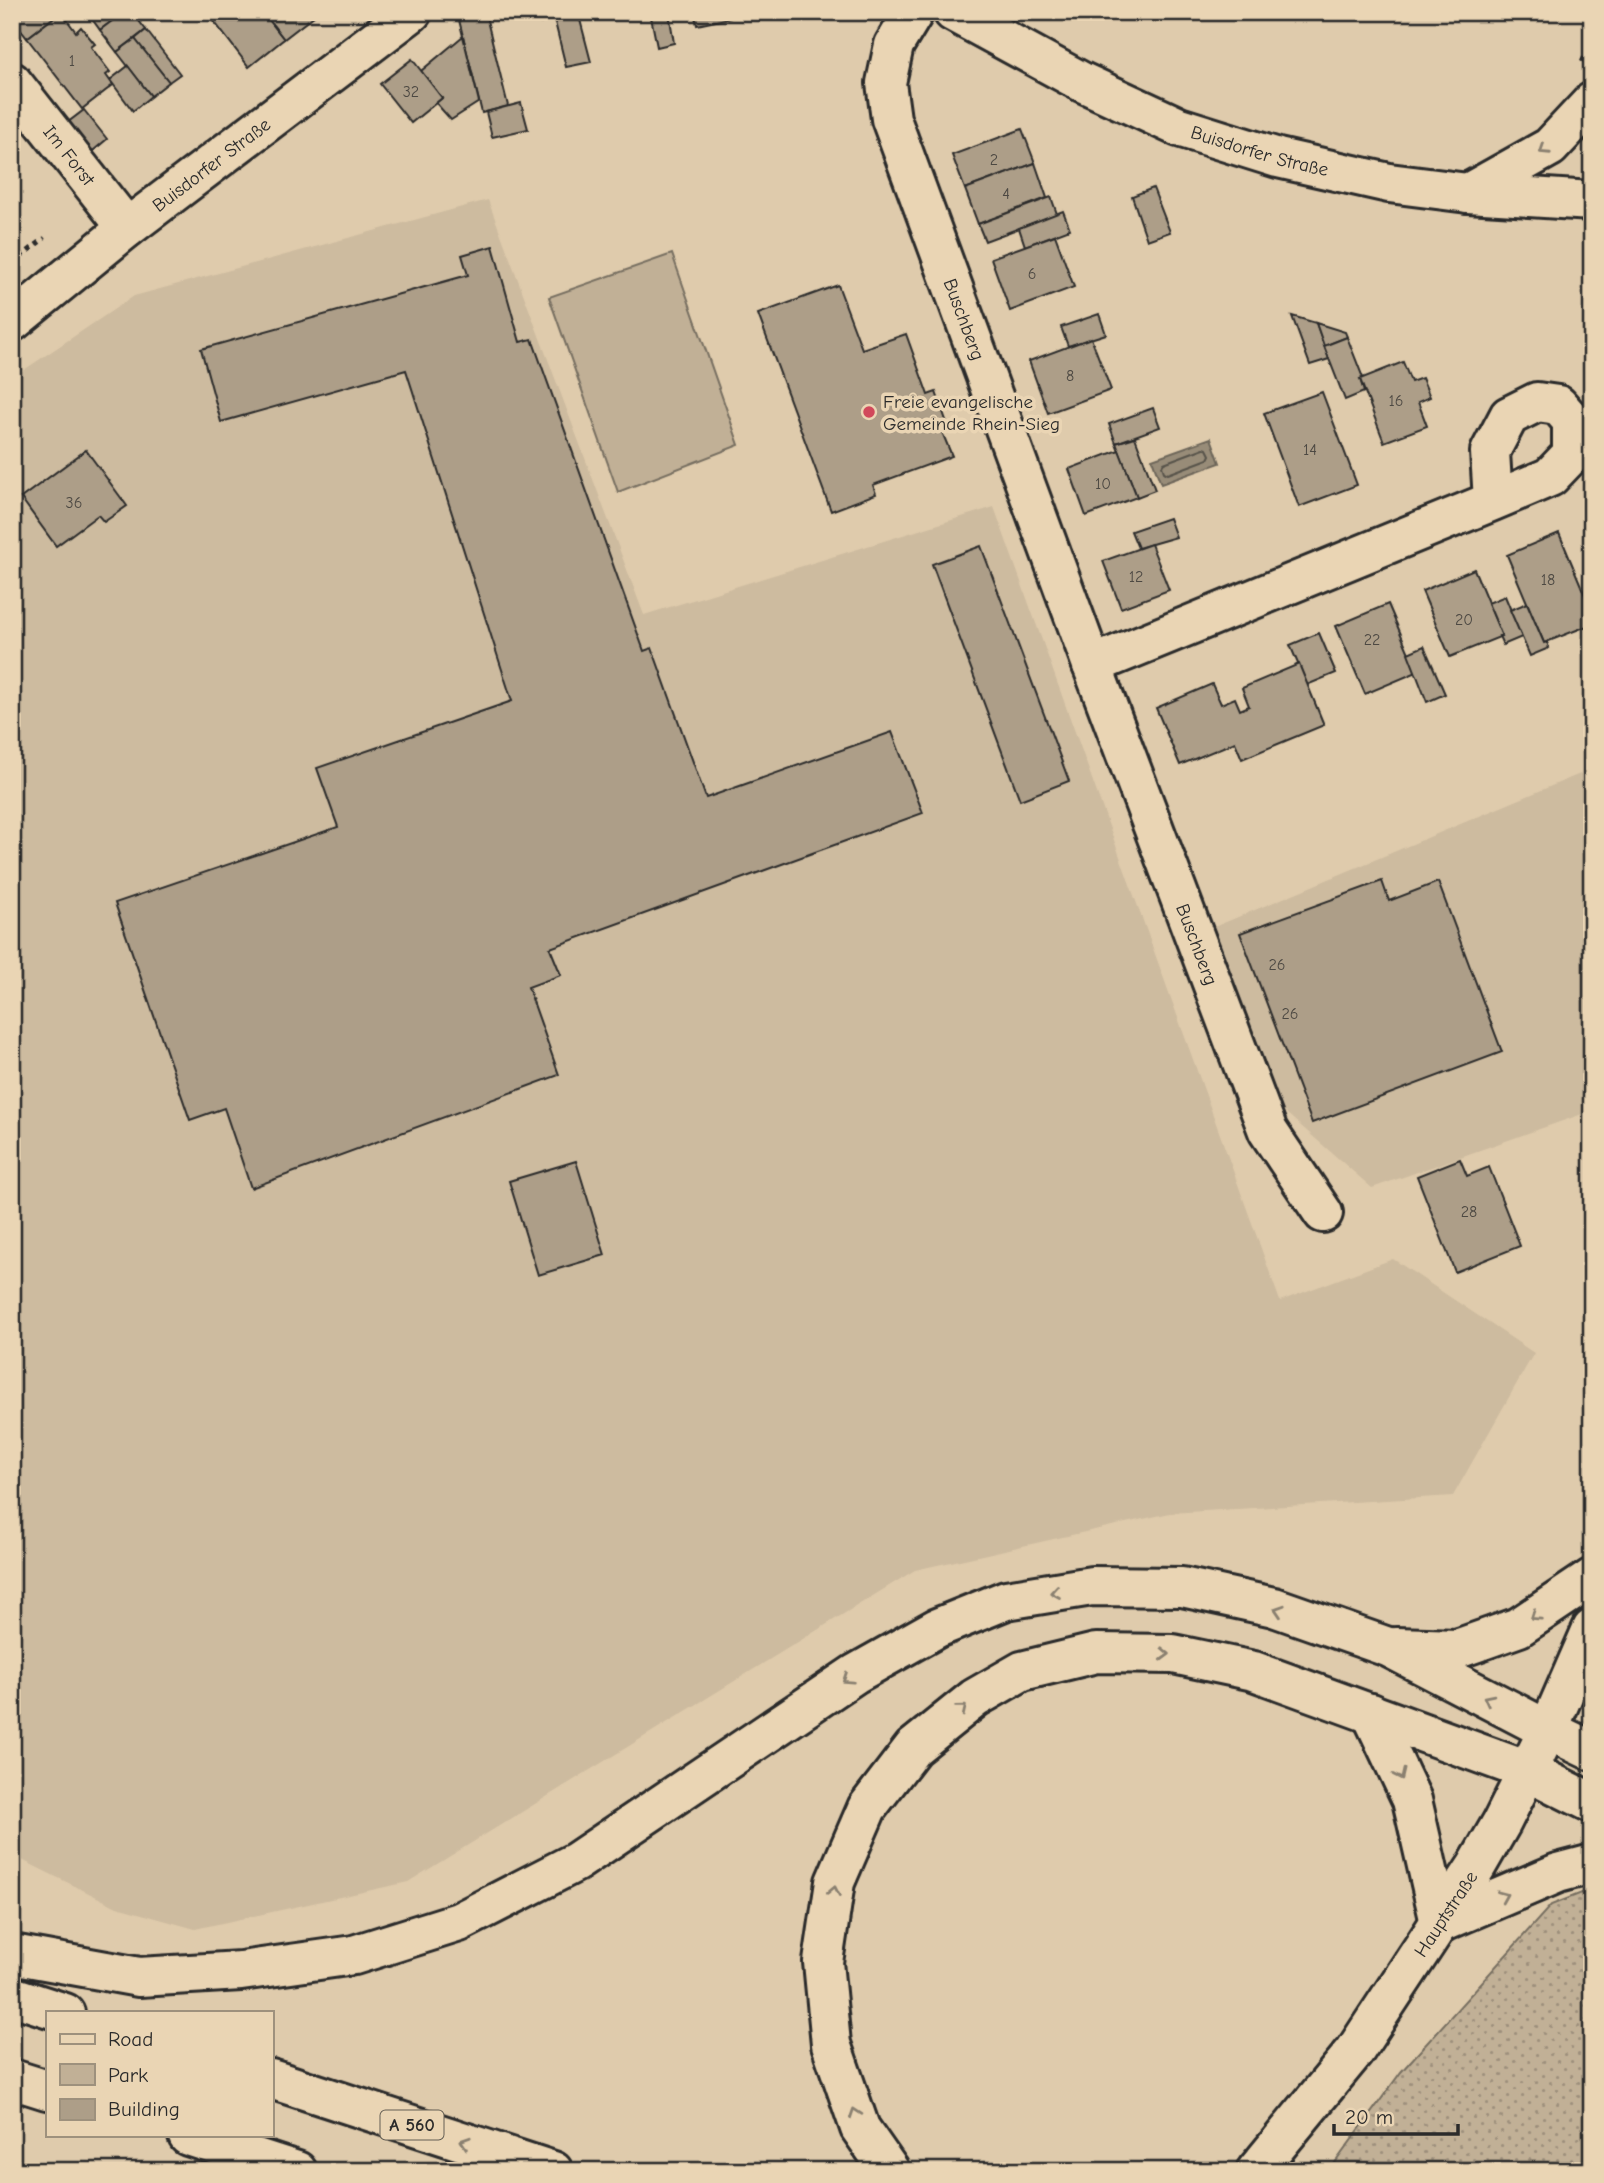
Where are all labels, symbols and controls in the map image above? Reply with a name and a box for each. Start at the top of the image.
house number: 1 [69,52,75,70]
house number: 32 [403,83,419,101]
street label: Buisdorfer Straße [148,113,275,217]
street label: Im Forst [38,121,100,191]
street label: Buisdorfer Straße [1188,121,1331,181]
one-way arrow [1539,141,1552,154]
house number: 2 [990,151,998,169]
house number: 4 [1002,185,1010,203]
house number: 6 [1028,265,1036,283]
street label: Buschberg [939,276,989,363]
house number: 8 [1066,367,1074,385]
place label: Freie evangelische Gemeinde Rhein-Sieg [883,391,1060,435]
house number: 16 [1388,392,1404,410]
marker: Freie evangelische Gemeinde Rhein-Sieg [861,404,877,420]
house number: 14 [1303,441,1317,459]
house number: 10 [1095,475,1111,493]
house number: 36 [66,494,82,512]
house number: 12 [1129,568,1143,586]
house number: 18 [1541,571,1555,589]
house number: 20 [1455,611,1473,629]
house number: 22 [1364,631,1380,649]
street label: Buschberg [1171,901,1222,988]
house number: 26 [1268,956,1286,974]
house number: 26 [1281,1005,1299,1023]
house number: 28 [1461,1203,1477,1221]
one-way arrow [1049,1584,1061,1599]
one-way arrow [1274,1603,1286,1618]
one-way arrow [1530,1608,1543,1620]
one-way arrow [1159,1647,1170,1662]
one-way arrow [842,1671,855,1684]
one-way arrow [1483,1694,1495,1707]
one-way arrow [954,1704,967,1717]
one-way arrow [1392,1768,1406,1780]
street label: Hauptstraße [1410,1867,1482,1961]
one-way arrow [826,1885,841,1897]
one-way arrow [1496,1891,1508,1905]
legend [46,2011,273,2138]
text: Road [108,2027,153,2051]
text: Park [108,2063,148,2087]
scale bar [1334,2092,1459,2136]
text: Building [108,2097,180,2121]
text: 20 m [1345,2105,1393,2129]
one-way arrow [849,2107,863,2119]
road number: A 560 [380,2110,444,2140]
one-way arrow [459,2136,472,2150]

